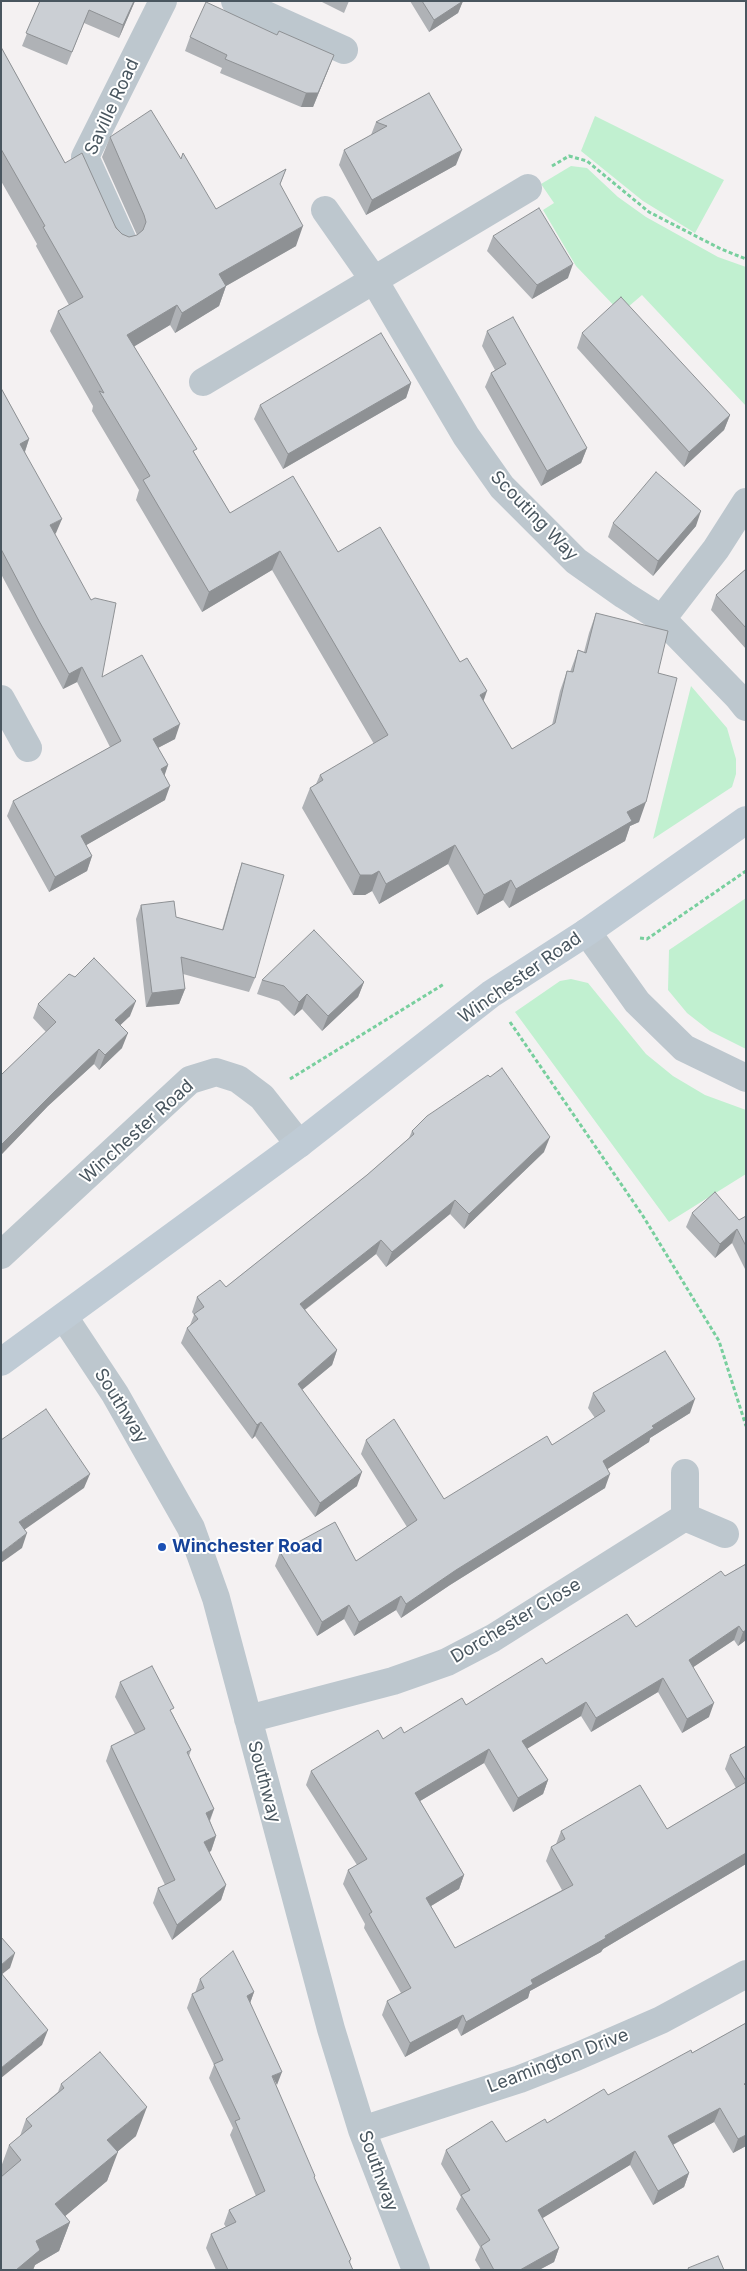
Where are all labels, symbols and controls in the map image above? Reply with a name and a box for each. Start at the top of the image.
street label: Saville Road [80,56,144,158]
street label: Scouting Way [486,466,582,566]
street label: Winchester Road [454,928,586,1028]
street label: Winchester Road [76,1075,198,1189]
street label: Southway [90,1365,152,1447]
place label: Winchester Road [172,1536,323,1558]
marker: Winchester Road [156,1541,168,1553]
street label: Dorchester Close [447,1574,585,1668]
street label: Southway [243,1739,285,1825]
street label: Leamington Drive [484,2024,632,2098]
street label: Southway [353,2128,403,2214]

